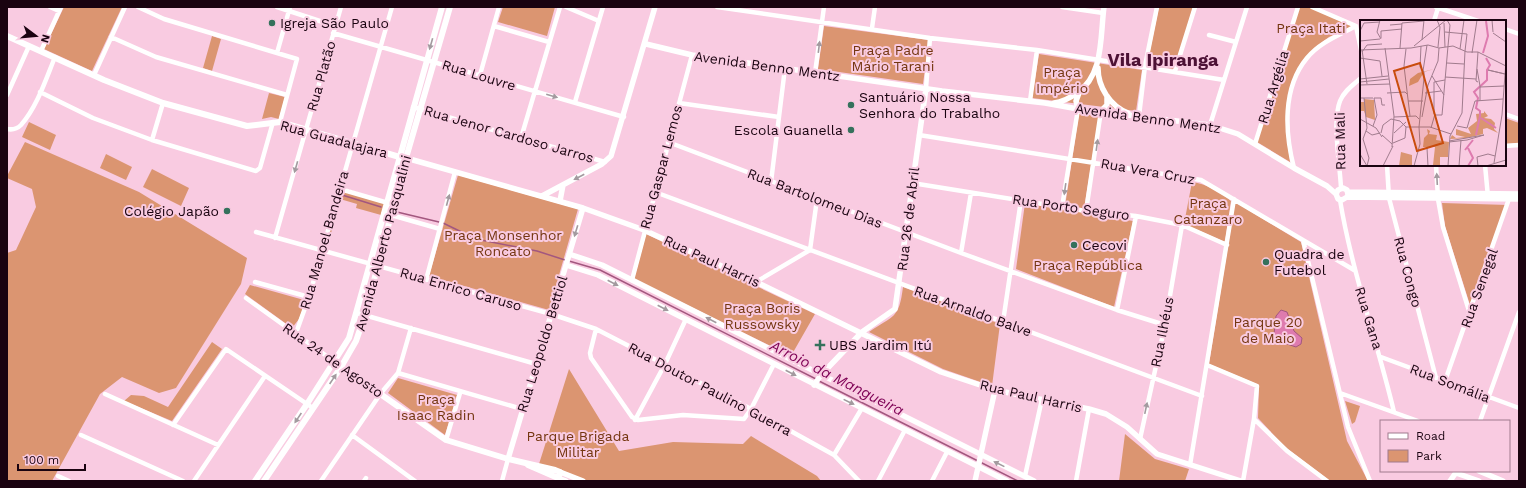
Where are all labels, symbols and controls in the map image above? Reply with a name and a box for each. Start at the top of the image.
place label: Igreja São Paulo [280,15,389,31]
north arrow [16,16,56,56]
marker: Igreja São Paulo [267,18,277,28]
park label: Praça Itati [1276,20,1346,36]
inset map [1360,20,1506,166]
text: N [38,33,53,44]
street label: Rua Platão [303,39,339,113]
one-way arrow [428,39,434,51]
one-way arrow [816,41,822,53]
park label: Praça Padre Mário Tarani [852,42,934,74]
street label: Avenida Benno Mentz [693,48,841,84]
street label: Rua Argélia [1254,48,1292,126]
district label: Vila Ipiranga [1108,49,1219,70]
street label: Rua Louvre [440,56,518,94]
park label: Praça Império [1036,64,1088,96]
place label: Santuário Nossa Senhora do Trabalho [859,89,1000,121]
one-way arrow [546,93,558,99]
marker: Santuário Nossa Senhora do Trabalho [846,100,856,110]
street label: Avenida Benno Mentz [1074,100,1222,136]
street label: Rua Jenor Cardoso Jarros [422,102,596,166]
street label: Rua Gaspar Lemos [637,103,685,231]
street label: Rua Mali [1331,112,1349,170]
street label: Rua Guadalajara [278,117,390,161]
place label: Escola Guanella [734,122,843,138]
marker: Escola Guanella [846,125,856,135]
one-way arrow [1094,139,1100,151]
street label: Avenida Alberto Pasqualini [352,153,414,333]
street label: Rua Vera Cruz [1100,155,1196,187]
one-way arrow [292,161,298,173]
street label: Rua Bartolomeu Dias [745,165,885,231]
street label: Rua 26 de Abril [894,165,922,272]
street label: Rua Manoel Bandeira [297,169,351,311]
one-way arrow [1434,172,1440,185]
one-way arrow [573,174,584,180]
one-way arrow [1062,183,1068,195]
street label: Rua Porto Seguro [1011,191,1131,223]
one-way arrow [445,194,451,207]
park label: Praça Catanzaro [1174,195,1243,227]
place label: Colégio Japão [124,203,219,219]
marker: Colégio Japão [222,206,232,216]
one-way arrow [573,225,579,237]
park label: Praça Monsenhor Roncato [444,227,562,259]
street label: Rua Paul Harris [661,232,763,290]
street label: Rua Congo [1391,235,1425,309]
place label: Cecovi [1082,237,1127,253]
marker: Cecovi [1069,240,1079,250]
street label: Rua Senegal [1457,245,1501,330]
place label: Quadra de Futebol [1274,246,1345,278]
park label: Praça República [1033,257,1143,273]
marker: Quadra de Futebol [1261,257,1271,267]
street label: Rua Enrico Caruso [398,264,524,314]
street label: Rua Leopoldo Bettiol [514,273,571,414]
one-way arrow [607,279,619,286]
street label: Rua Arnaldo Balve [912,282,1034,340]
street label: Rua Gana [1352,285,1386,351]
street label: Rua Ilhéus [1147,295,1177,369]
park label: Praça Boris Russowsky [724,300,800,332]
one-way arrow [657,305,669,311]
park label: Parque 20 de Maio [1233,314,1303,346]
one-way arrow [706,316,717,323]
street label: Rua 24 de Agosto [280,319,386,401]
water label: Arroio da Mangueira [766,336,907,419]
place label: UBS Jardim Itú [829,337,932,353]
street label: Rua Doutor Paulino Guerra [626,339,794,439]
marker: UBS Jardim Itú [814,339,826,351]
street label: Rua Somália [1408,360,1492,406]
one-way arrow [786,370,797,376]
one-way arrow [329,374,337,384]
street label: Rua Paul Harris [978,376,1084,416]
park label: Praça Isaac Radin [397,391,475,423]
one-way arrow [844,399,855,405]
one-way arrow [1144,402,1150,414]
one-way arrow [294,413,302,423]
legend [1380,420,1510,472]
park label: Parque Brigada Militar [527,428,630,460]
text: Road [1416,429,1445,443]
scale bar [18,446,85,472]
text: Park [1416,449,1442,463]
text: 100 m [24,453,59,467]
one-way arrow [993,461,1005,467]

